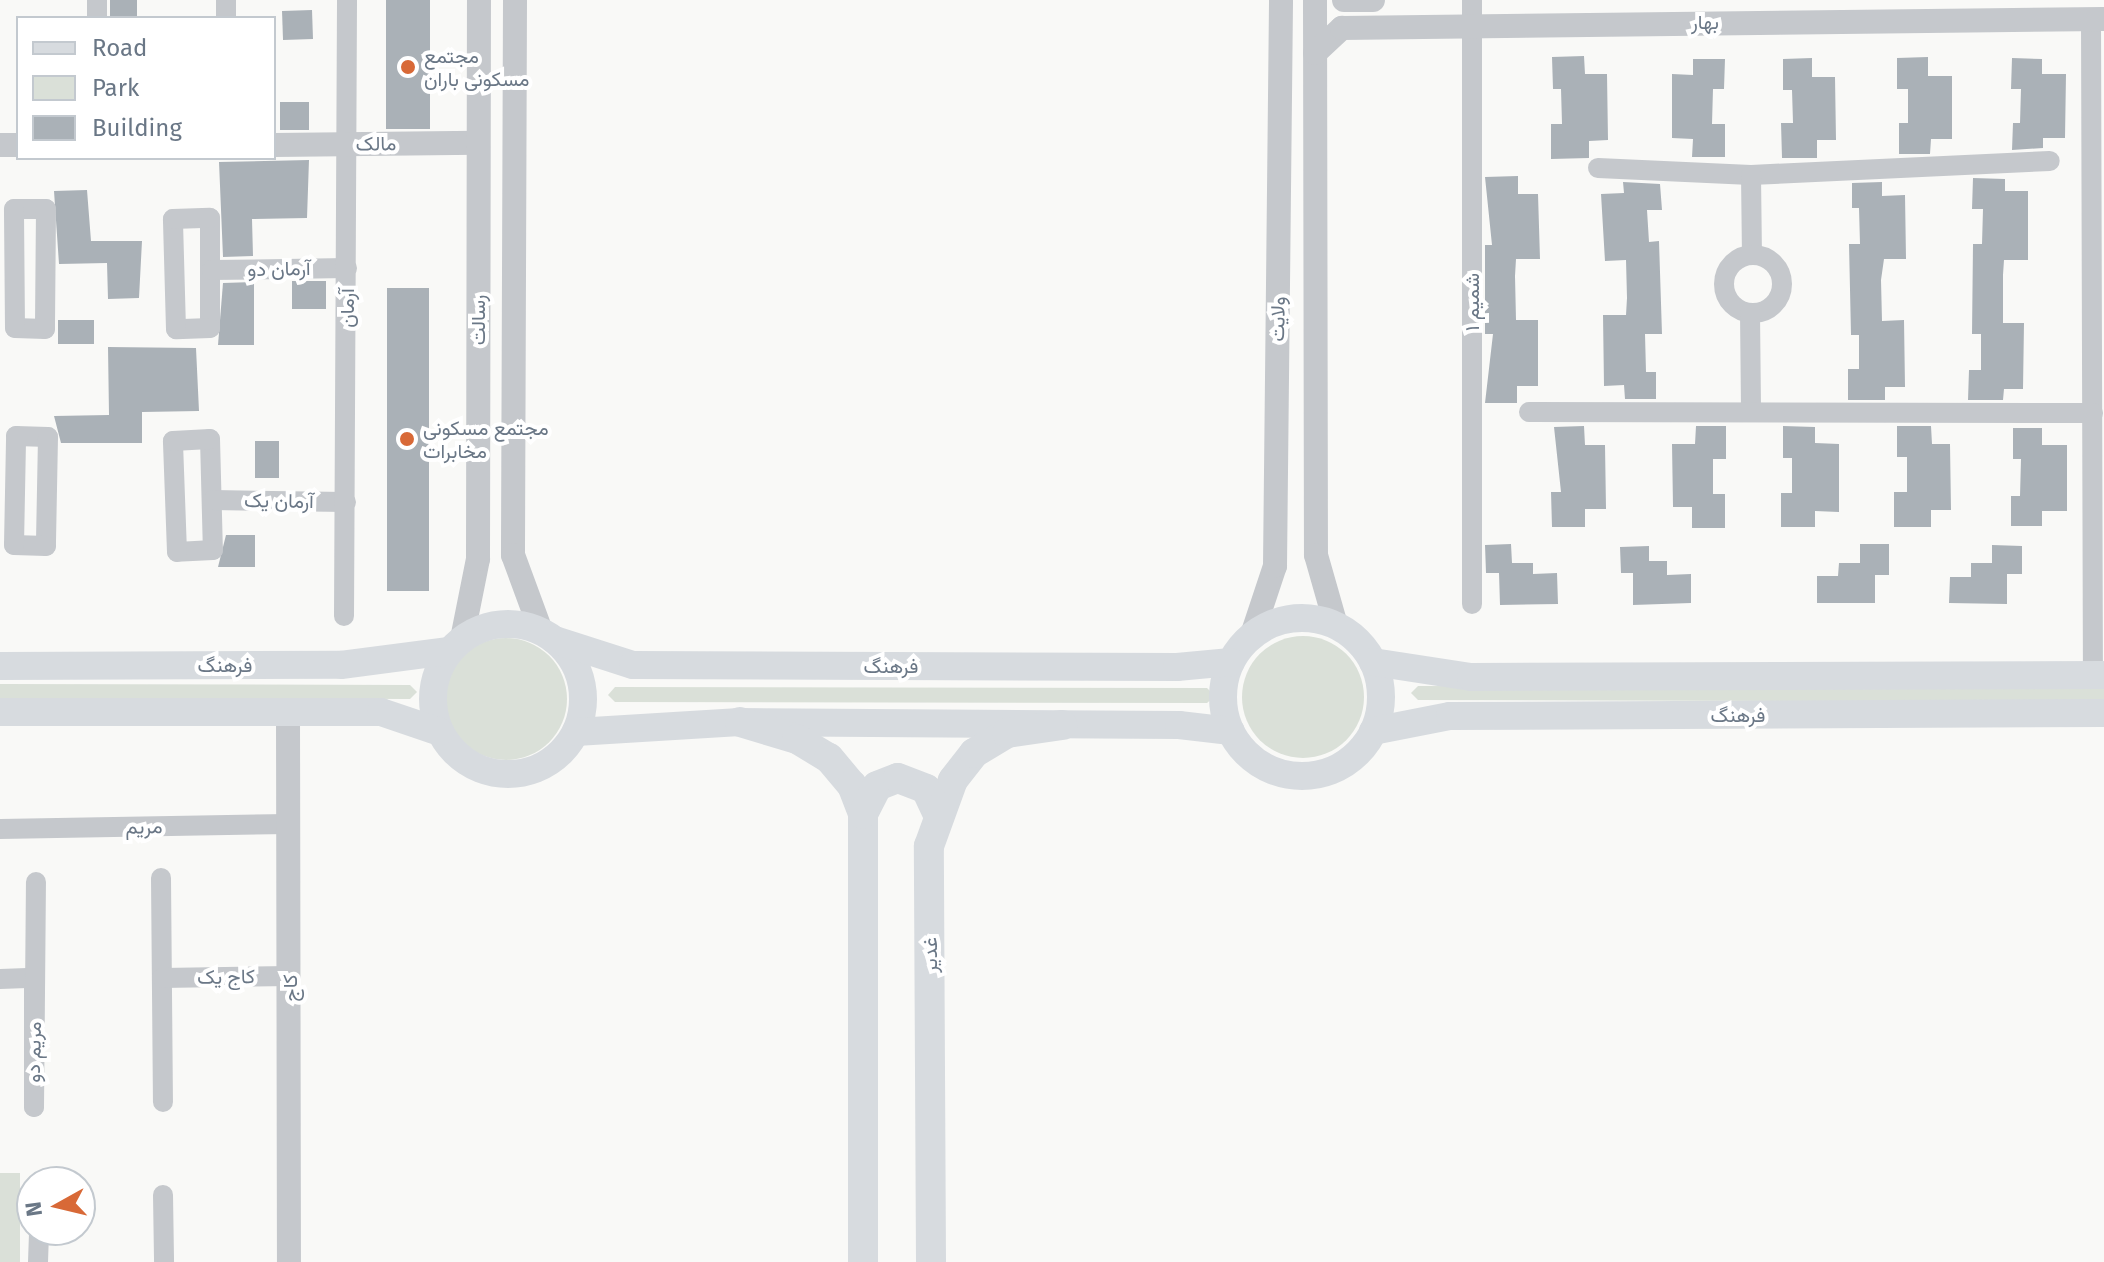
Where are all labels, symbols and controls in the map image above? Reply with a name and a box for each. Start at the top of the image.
street label: بهار [1691,10,1719,34]
legend [16,16,276,160]
text: Road [92,34,147,62]
place label: مجتمع مسکونی باران [424,44,529,91]
marker: مجتمع مسکونی باران [399,58,417,76]
text: Park [92,74,139,102]
text: Building [92,114,182,142]
street label: مالک [356,132,396,156]
street label: آرمان دو [247,256,311,282]
street label: شمیم ۱ [1460,273,1484,331]
street label: آرمان [335,288,359,328]
street label: رسالت [466,295,490,345]
street label: ولایت [1266,296,1290,342]
place label: مجتمع مسکونی مخابرات [423,416,549,463]
marker: مجتمع مسکونی مخابرات [398,430,416,448]
street label: آرمان یک [244,488,314,514]
street label: فرهنگ [198,653,252,677]
street label: فرهنگ [864,654,918,678]
street label: فرهنگ [1711,703,1765,727]
street label: مریم [125,815,163,839]
street label: غدیر [918,937,942,973]
street label: کاج یک [197,964,255,990]
street label: کاج [278,974,302,1002]
street label: مریم دو [21,1021,47,1083]
north arrow [16,1166,96,1246]
text: N [19,1200,48,1218]

